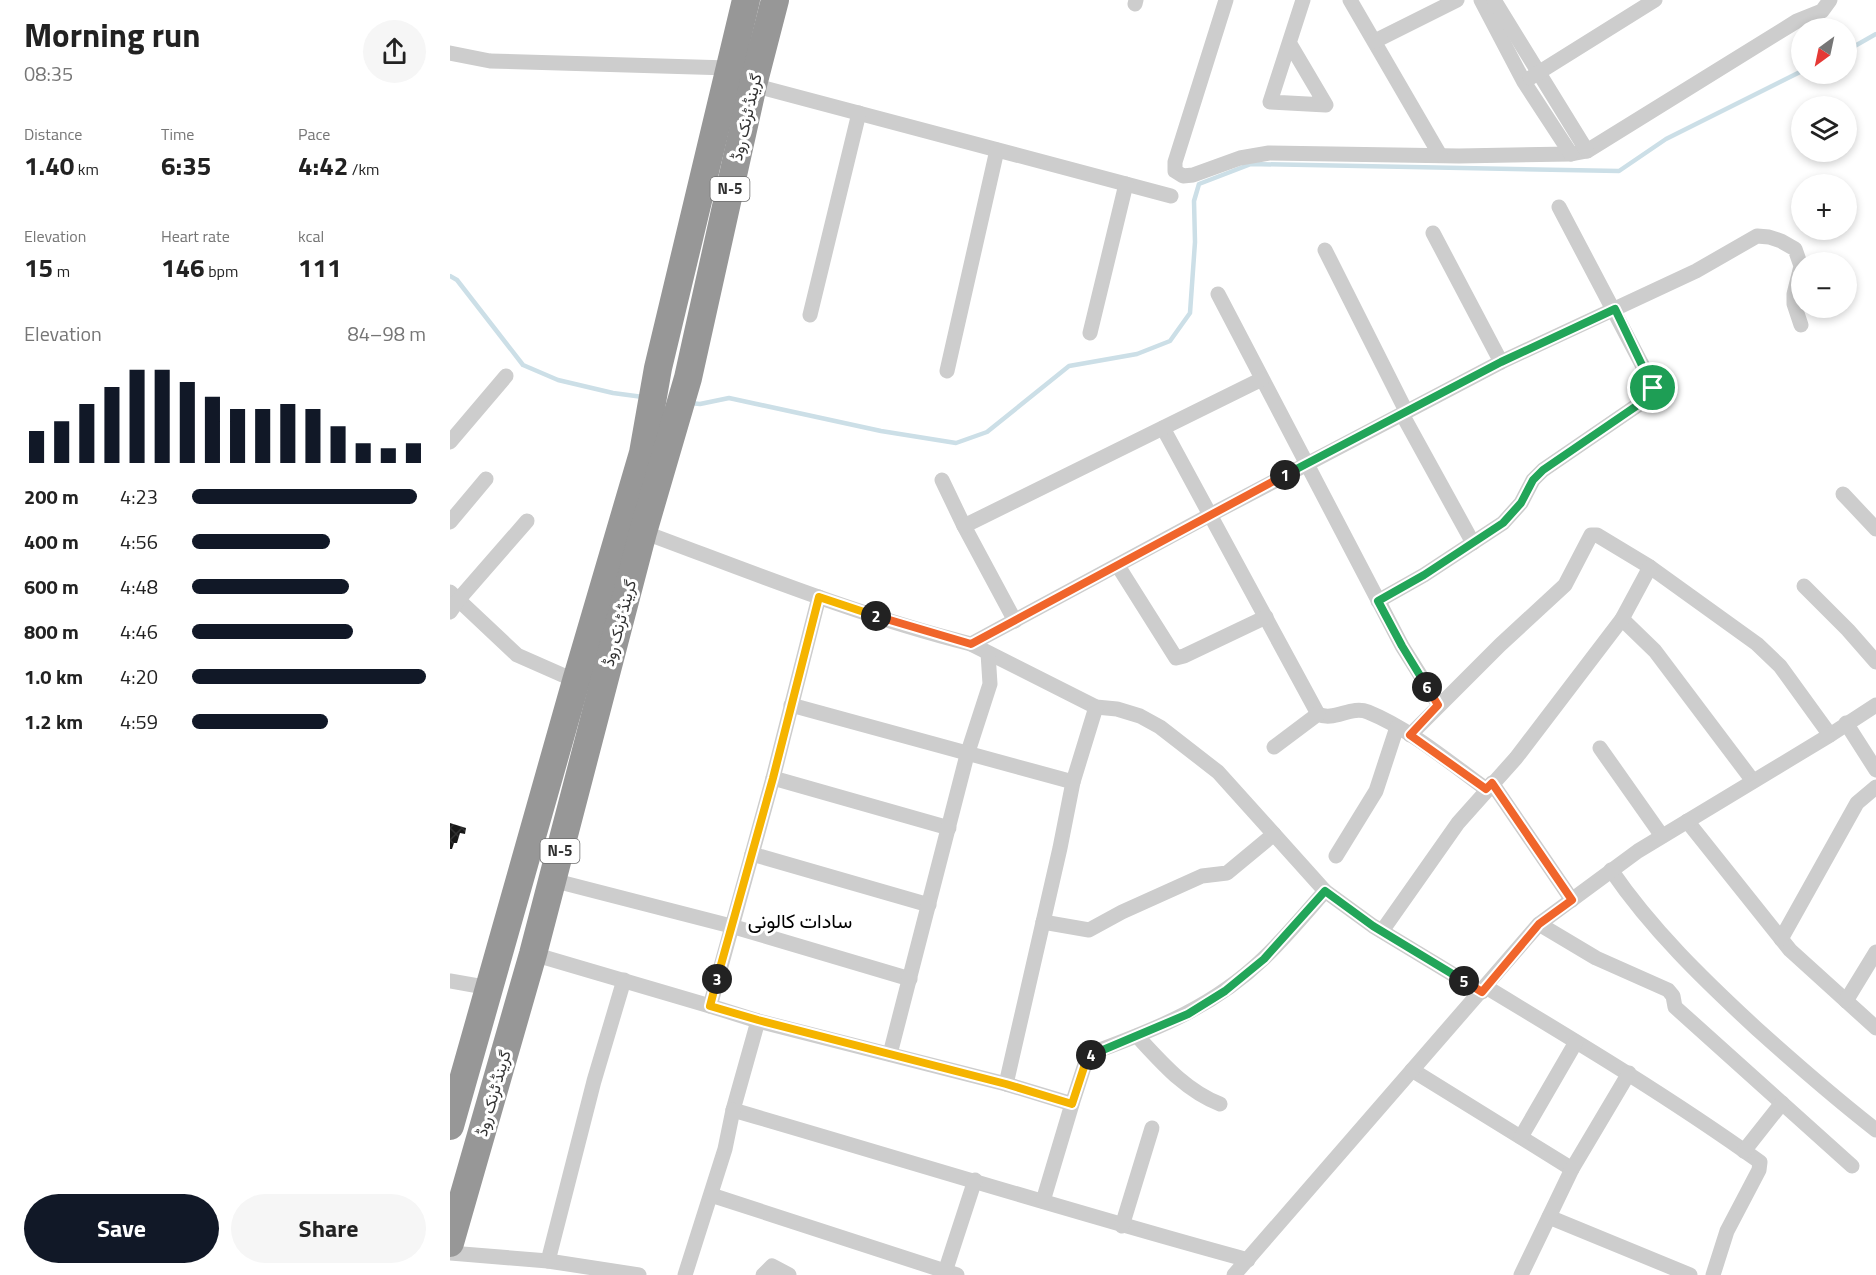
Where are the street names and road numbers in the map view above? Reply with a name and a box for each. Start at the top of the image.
street label: گرینڈ ٹرنک روڈ [724,71,768,163]
road number: N-5 [710,177,750,201]
street label: گرینڈ ٹرنک روڈ [596,577,642,669]
road number: N-5 [540,839,580,863]
street label: گرینڈ ٹرنک روڈ [469,1047,517,1139]

